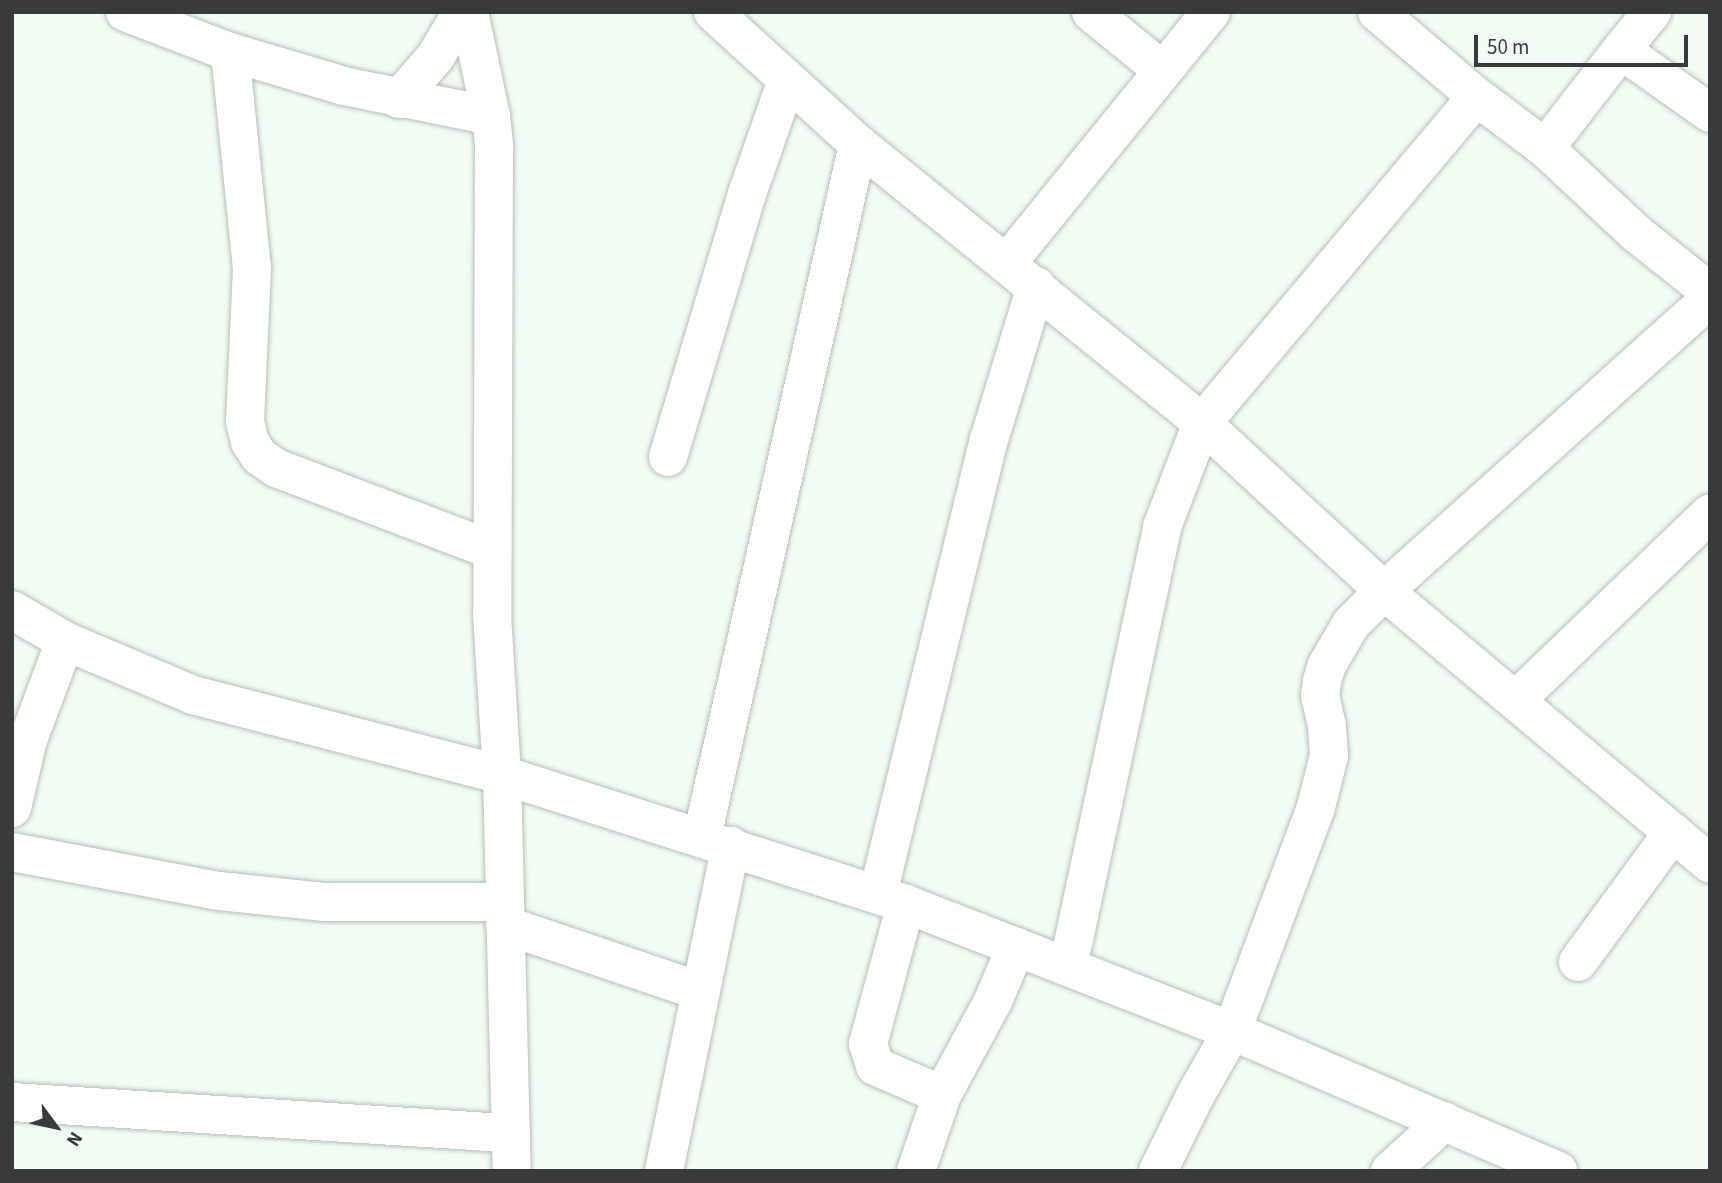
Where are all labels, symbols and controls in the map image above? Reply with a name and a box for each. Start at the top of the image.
scale bar [1477,21,1690,65]
text: 50 m [1487,32,1529,62]
north arrow [21,1092,91,1162]
text: N [59,1126,89,1151]

